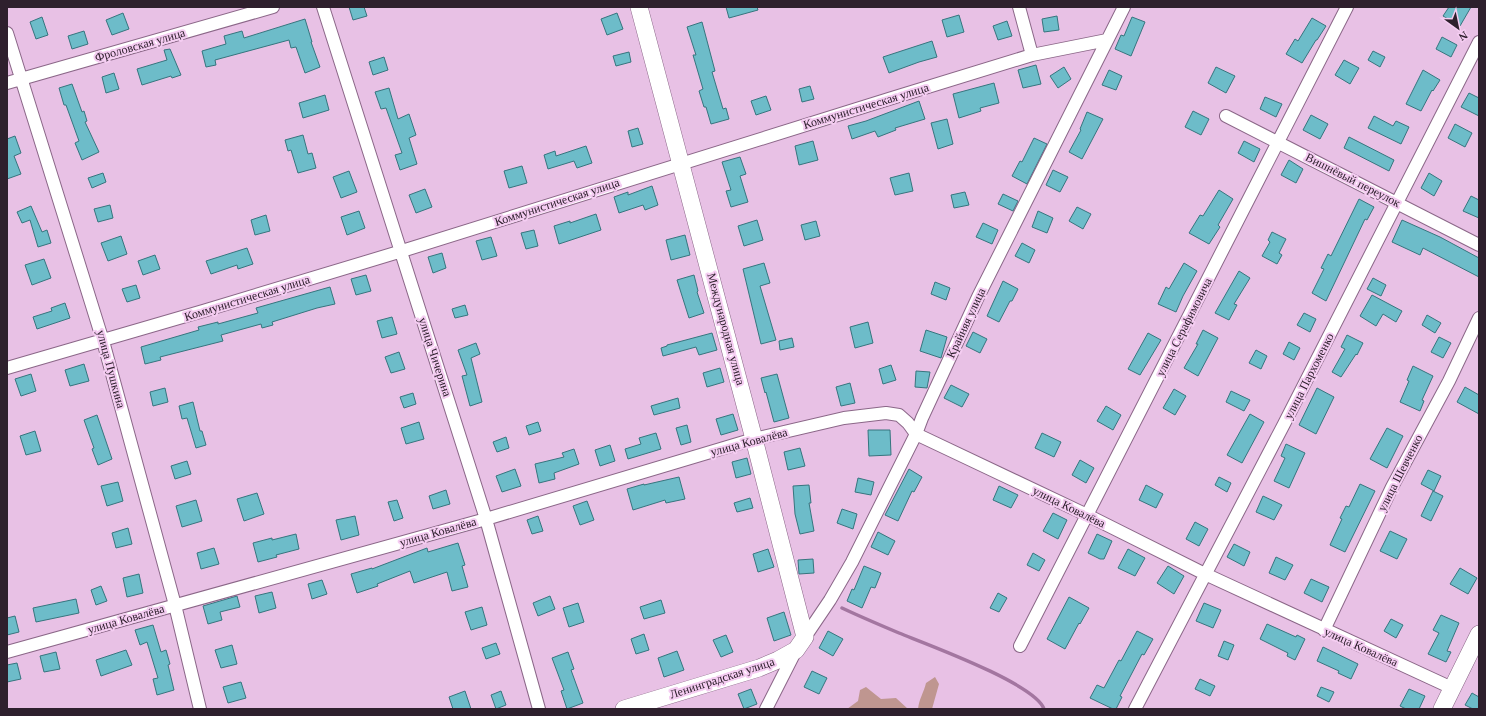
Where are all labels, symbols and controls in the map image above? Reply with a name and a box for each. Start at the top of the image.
north arrow [1438,8,1478,48]
street label: Фроловская улица [93,25,187,65]
text: N [1457,29,1470,44]
street label: Коммунистическая улица [802,80,931,132]
street label: Вишнёвый переулок [1303,150,1403,210]
street label: Коммунистическая улица [493,175,622,229]
street label: Международная улица [704,271,748,387]
street label: Коммунистическая улица [183,272,312,324]
street label: улица Серафимовича [1153,275,1215,379]
street label: Крайняя улица [944,285,989,360]
street label: улица Чичерина [416,316,455,399]
street label: улица Пушкина [94,328,128,410]
street label: улица Пархоменко [1281,331,1337,421]
street label: улица Ковалёва [709,425,790,459]
street label: улица Шевченко [1375,432,1425,514]
street label: улица Ковалёва [1030,483,1108,531]
street label: улица Ковалёва [398,514,479,550]
street label: улица Ковалёва [86,601,167,637]
street label: улица Ковалёва [1322,625,1401,670]
street label: Ленинградская улица [668,654,777,702]

